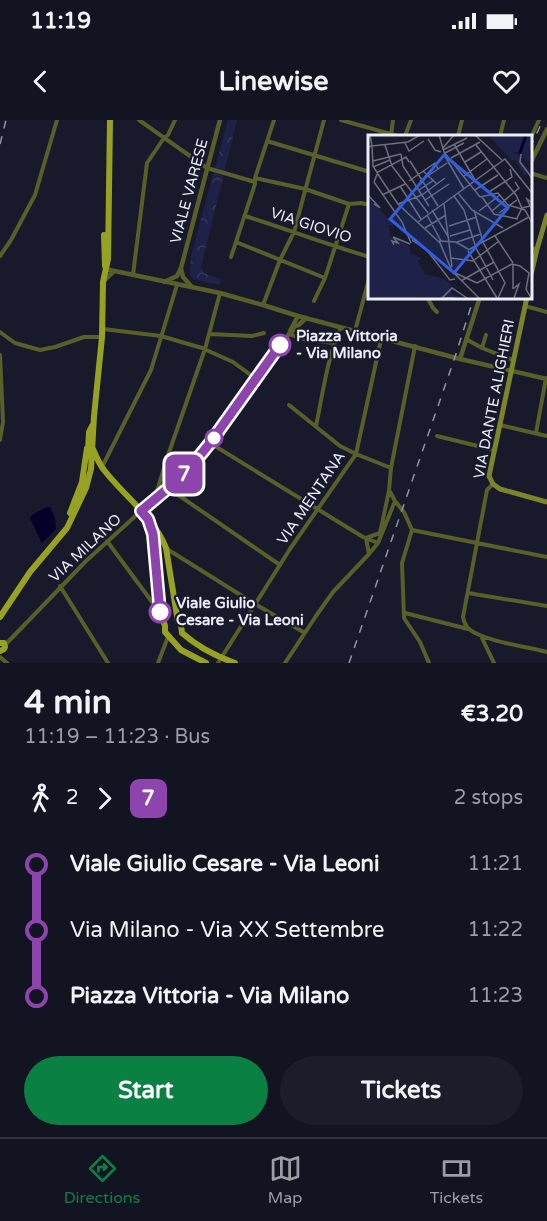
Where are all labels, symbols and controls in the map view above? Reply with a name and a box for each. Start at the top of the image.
text: 11:19 [30,8,91,34]
icon: back [24,65,57,98]
text: Linewise [218,65,329,98]
icon: heart [490,65,523,98]
inset map [368,135,532,298]
street label: VIALE VARESE [166,137,212,245]
street label: VIA GIOVIO [268,203,354,247]
street label: VIA DANTE ALIGHIERI [470,318,518,480]
place label: Piazza Vittoria - Via Milano [296,327,398,362]
marker: Piazza Vittoria - Via Milano [269,334,291,356]
unlabelled marker [205,429,223,447]
street label: VIA MENTANA [273,448,349,548]
line badge: 7 [164,454,204,494]
text: 7 [177,462,191,487]
street label: VIA MILANO [45,510,125,586]
place label: Viale Giulio Cesare - Via Leoni [176,594,304,629]
marker: Viale Giulio Cesare - Via Leoni [149,601,171,623]
text: 4 min [24,683,112,722]
text: €3.20 [461,701,523,727]
text: 11:19 – 11:23 · Bus [24,725,210,749]
icon: walk [24,782,57,815]
icon: forward [88,782,121,815]
text: 2 [66,786,79,810]
text: 7 [142,786,155,811]
text: 2 stops [454,786,523,810]
text: Viale Giulio Cesare - Via Leoni [70,851,379,877]
text: 11:21 [468,852,523,876]
text: Via Milano - Via XX Settembre [70,917,384,943]
text: 11:22 [468,918,523,942]
text: Piazza Vittoria - Via Milano [70,983,349,1009]
text: 11:23 [468,984,523,1008]
button: Start [24,1056,268,1125]
button: Tickets [280,1056,523,1125]
tab: Directions [64,1152,140,1208]
tab: Map [268,1152,302,1208]
tab: Tickets [430,1152,483,1208]

